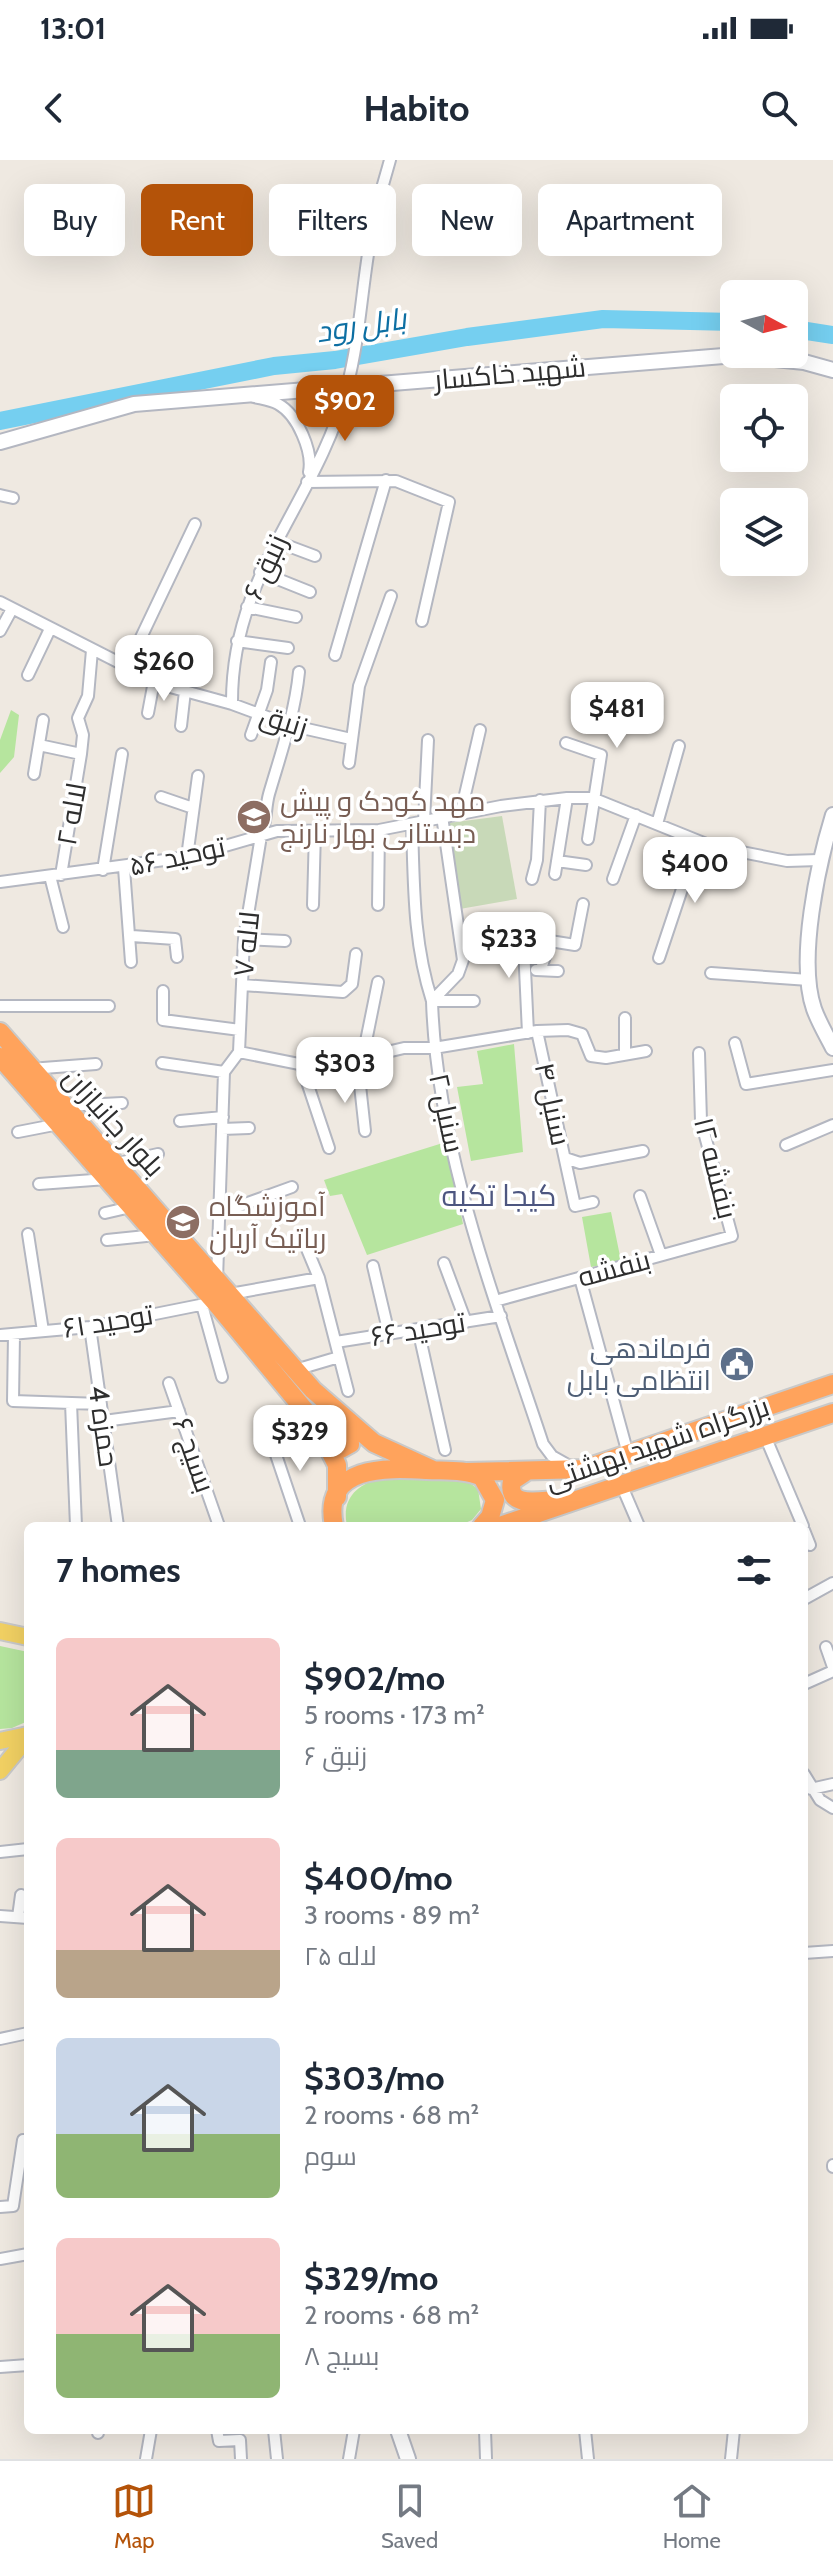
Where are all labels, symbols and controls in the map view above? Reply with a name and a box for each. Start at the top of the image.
text: 13:01 [40,10,106,47]
icon: back [32,86,76,130]
text: Habito [364,86,469,130]
icon: search [757,86,801,130]
chip: Buy [24,184,125,256]
chip: Rent [141,184,253,256]
chip: Filters [269,184,396,256]
chip: New [412,184,522,256]
chip: Apartment [538,184,722,256]
north arrow [720,280,808,368]
map controls [720,280,808,576]
water label: بابل رود [313,299,411,350]
street label: شهید خاکسار [431,349,587,397]
pin: $902 [298,375,392,443]
button: locate [720,384,808,472]
text: $902 [314,385,376,417]
button: layers [720,488,808,576]
street label: زنبق ۶ [236,529,294,605]
pin: $260 [117,635,211,703]
text: $260 [133,645,195,677]
pin: $481 [570,682,664,750]
text: $481 [589,692,645,724]
street label: زنبق [256,698,312,744]
street label: لاله ۲ [49,780,93,848]
place label: مهد کودک و پیش دبستانی بهار نارنج [280,784,485,852]
school or university icon: مهد کودک و پیش دبستانی بهار نارنج [235,798,273,836]
street label: توحید ۵۶ [126,829,229,883]
pin: $400 [648,837,742,905]
text: $400 [661,847,729,879]
street label: لاله ۷ [226,910,266,978]
pin: $233 [462,912,556,980]
text: $233 [481,922,537,954]
pin: $303 [298,1037,392,1105]
text: $303 [314,1047,376,1079]
street label: سنبل ۴ [528,1059,578,1149]
street label: بلوار جانبازان [56,1061,172,1183]
street label: سنبل ۲ [422,1070,472,1156]
street label: بنفشه ۱۲ [687,1114,745,1222]
district label: کیجا تکیه [441,1177,557,1214]
place label: آموزشگاه رباتیک آریان [209,1189,326,1255]
school or university icon: آموزشگاه رباتیک آریان [164,1203,202,1241]
street label: بنفشه [574,1242,654,1294]
street label: توحید ۶۱ [61,1297,156,1345]
street label: توحید ۶۶ [368,1305,468,1353]
place label: فرماندهی انتظامی بابل [567,1331,711,1397]
public building icon: فرماندهی انتظامی بابل [718,1345,756,1383]
street label: حمزه 4 [81,1383,127,1469]
street label: بزرگراه شهید بهشتی [540,1389,774,1497]
pin: $329 [253,1405,347,1473]
street label: بسیج ۶ [163,1413,223,1498]
text: $329 [271,1415,329,1447]
icon: filters [732,1548,776,1592]
text: 7 homes [56,1549,181,1591]
text: $902/mo [304,1657,445,1699]
icon: home [120,1670,216,1766]
text: 5 rooms · 173 m² [304,1699,485,1731]
text: زنبق ۶ [304,1740,367,1772]
text: $400/mo [304,1857,453,1899]
icon: home [120,1870,216,1966]
text: 3 rooms · 89 m² [304,1899,480,1931]
text: لاله ۲۵ [304,1940,377,1972]
text: $303/mo [304,2057,445,2099]
icon: home [120,2070,216,2166]
text: 2 rooms · 68 m² [304,2099,479,2131]
text: سوم [304,2140,357,2172]
text: $329/mo [304,2257,438,2299]
icon: home [120,2270,216,2366]
text: 2 rooms · 68 m² [304,2299,479,2331]
text: بسیج ۸ [304,2340,379,2372]
tab: Map [112,2479,156,2554]
tab: Saved [381,2479,438,2554]
tab: Home [663,2479,721,2554]

